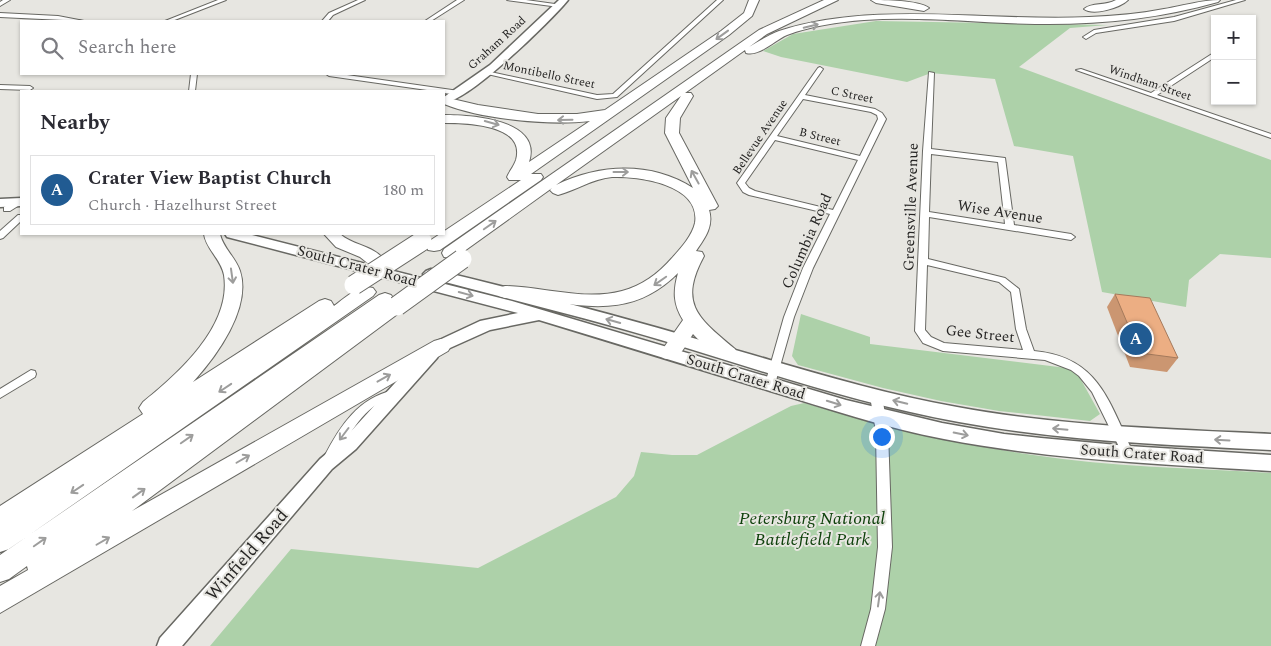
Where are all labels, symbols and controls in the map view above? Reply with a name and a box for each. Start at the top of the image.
street label: Graham Road [463,11,531,75]
map controls [1211,15,1256,105]
button: + [1211,15,1256,60]
search box [20,20,445,75]
one-way arrow [802,21,818,30]
one-way arrow [716,30,730,40]
text: Search here [78,33,177,62]
icon: search [38,34,66,62]
street label: Montibello Street [501,56,597,94]
street label: Windham Street [1106,60,1194,106]
button: − [1211,60,1256,105]
street label: C Street [829,81,875,109]
street label: Bellevue Avenue [728,95,792,179]
text: Nearby [40,107,110,139]
one-way arrow [557,115,574,125]
one-way arrow [484,119,500,129]
street label: B Street [797,123,843,151]
street label: Greensville Avenue [897,142,925,272]
text: Crater View Baptist Church [88,164,332,193]
one-way arrow [612,167,629,177]
one-way arrow [689,170,699,185]
text: A [51,178,63,202]
text: 180 m [382,178,424,202]
street label: Columbia Road [776,189,838,293]
text: Church · Hazelhurst Street [88,193,277,217]
street label: Wise Avenue [956,194,1044,230]
one-way arrow [483,220,497,230]
street label: South Crater Road [295,239,419,293]
one-way arrow [227,268,237,284]
one-way arrow [653,276,667,286]
one-way arrow [457,290,473,300]
one-way arrow [606,316,622,325]
street label: Gee Street [944,319,1016,349]
pin: A [1120,320,1152,358]
street label: South Crater Road [684,348,808,406]
one-way arrow [376,372,391,382]
one-way arrow [219,383,233,393]
one-way arrow [893,397,909,406]
one-way arrow [825,399,841,408]
your location [869,424,895,450]
one-way arrow [1052,424,1068,433]
one-way arrow [339,427,349,441]
one-way arrow [952,430,968,439]
one-way arrow [180,433,193,444]
one-way arrow [1215,435,1231,444]
street label: South Crater Road [1080,438,1204,470]
one-way arrow [236,453,250,463]
one-way arrow [70,484,84,494]
one-way arrow [132,488,146,498]
street label: Winfield Road [199,503,295,607]
park label: Petersburg National Battlefield Park [739,505,886,553]
one-way arrow [95,535,109,545]
one-way arrow [33,537,47,547]
one-way arrow [875,591,885,607]

